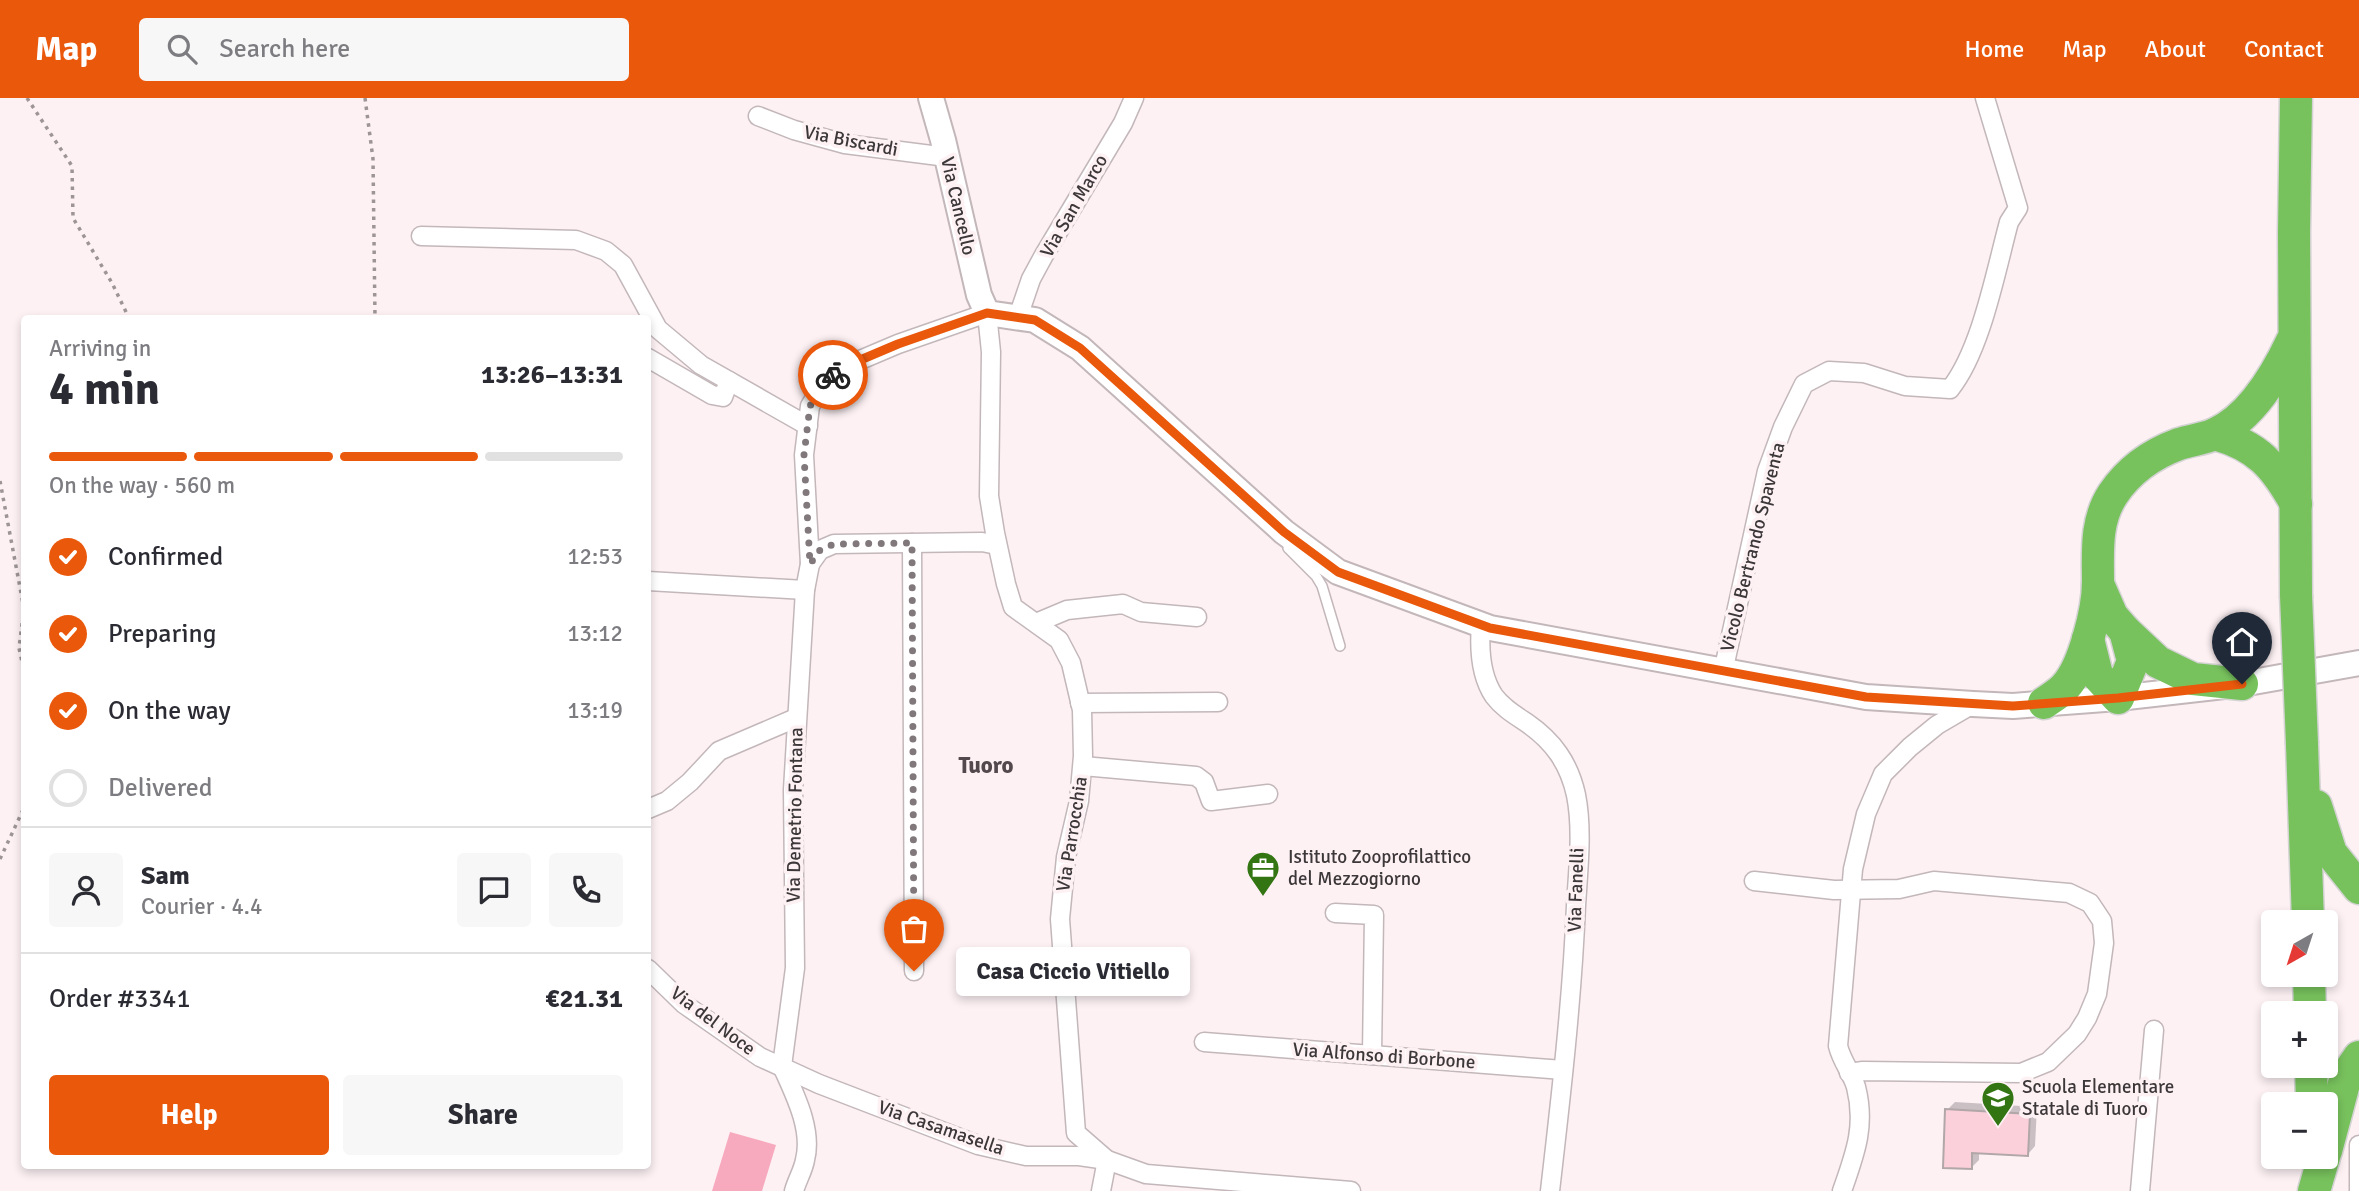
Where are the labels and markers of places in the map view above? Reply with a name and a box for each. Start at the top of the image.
pin [2212,612,2272,684]
place label: Istituto Zooprofilattico del Mezzogiorno [1288,845,1471,891]
office icon: Istituto Zooprofilattico del Mezzogiorno [1244,849,1282,898]
pin [884,899,944,971]
callout: Casa Ciccio Vitiello [956,946,1190,996]
place label: Scuola Elementare Statale di Tuoro [2022,1075,2174,1121]
school or university icon: Scuola Elementare Statale di Tuoro [1979,1079,2017,1128]

